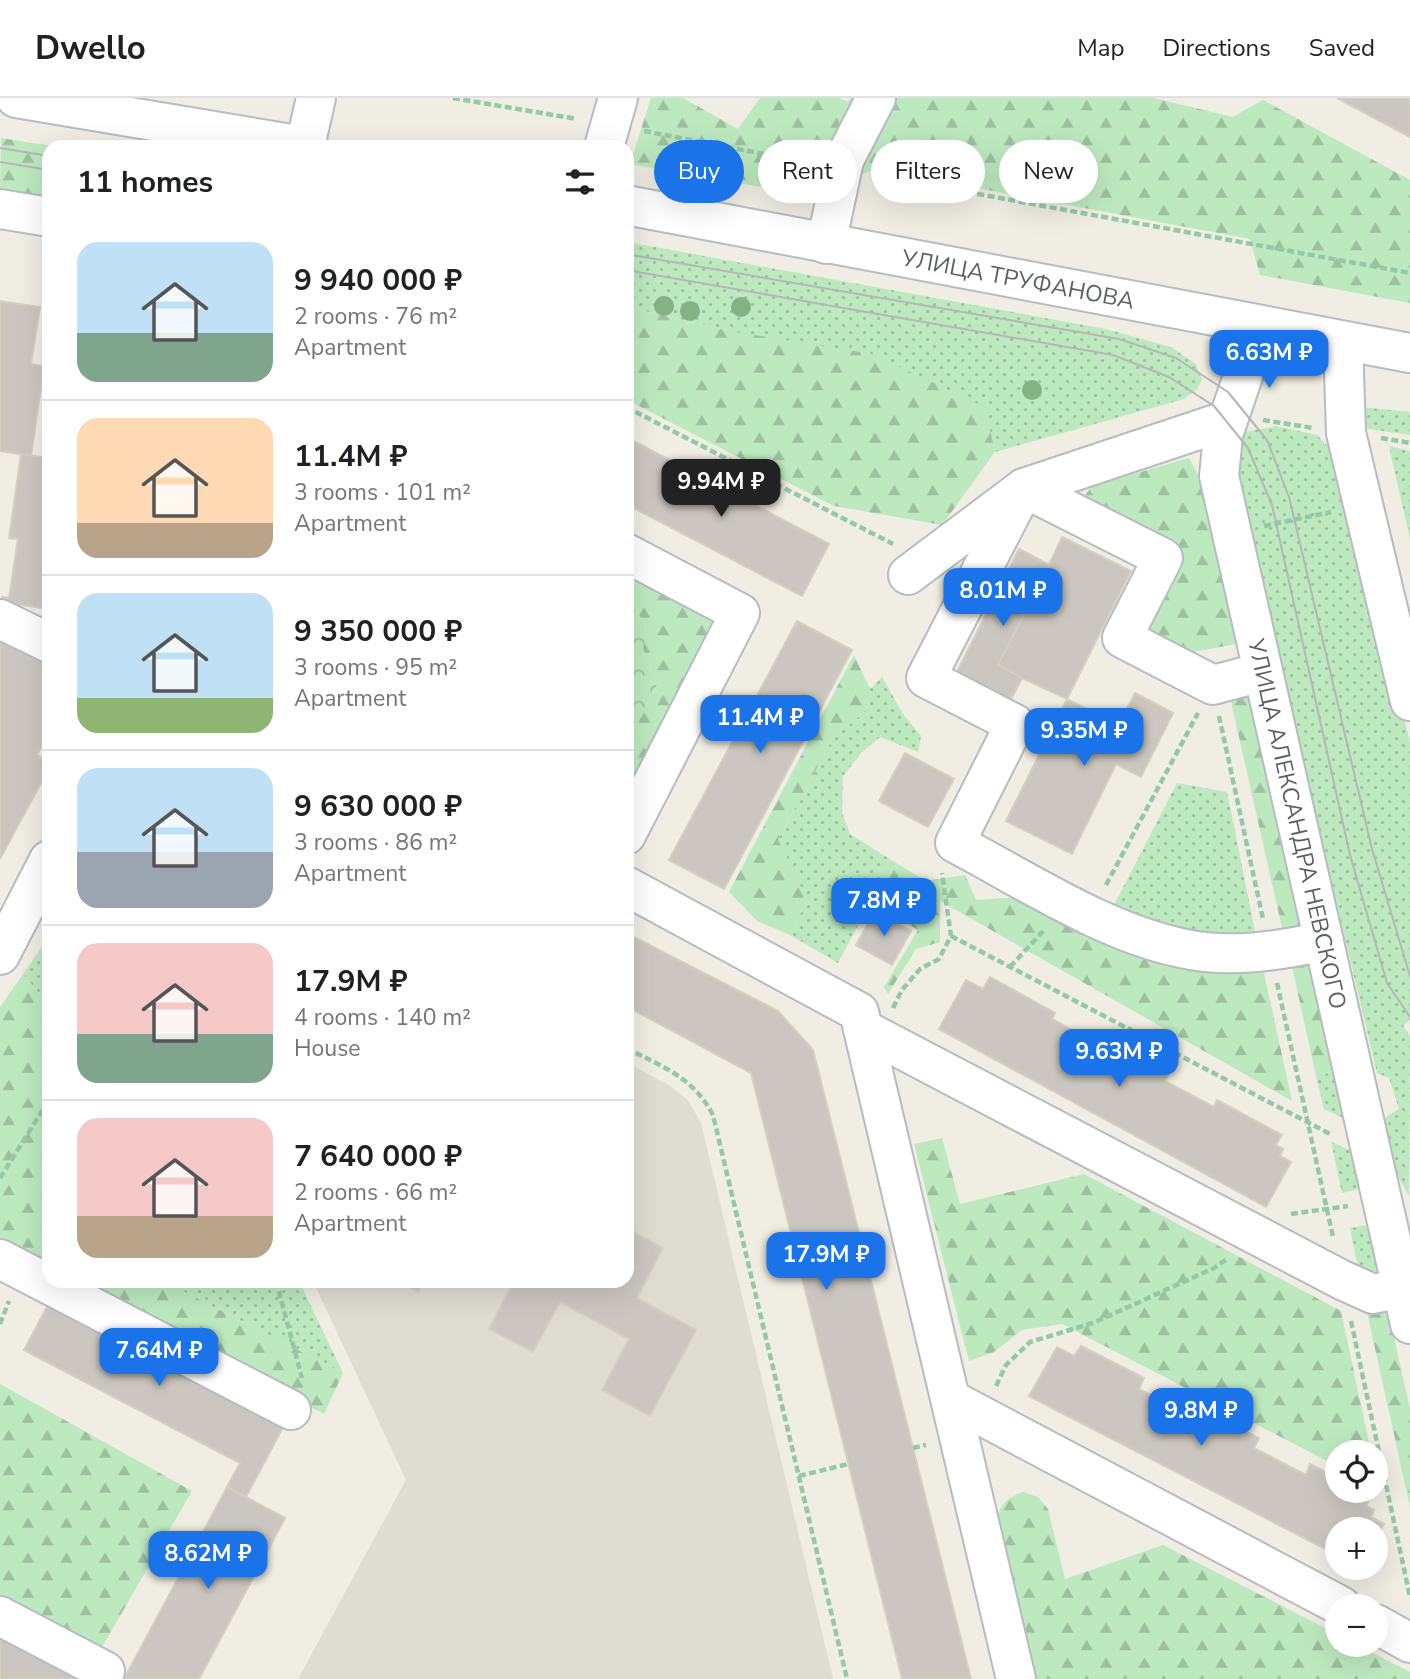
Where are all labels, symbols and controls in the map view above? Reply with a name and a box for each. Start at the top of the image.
text: Dwello [35,26,146,71]
text: Map [1077,32,1124,64]
text: Directions [1162,32,1271,64]
text: Saved [1309,32,1375,64]
chip: Buy [654,140,744,203]
chip: Rent [758,140,857,203]
chip: Filters [871,140,985,203]
chip: New [999,140,1098,203]
text: 11 homes [77,162,213,203]
icon: filters [561,163,599,201]
street label: УЛИЦА ТРУФАНОВА [898,242,1137,316]
text: 9 940 000 ₽ [294,260,462,301]
icon: home [133,270,217,354]
text: 2 rooms · 76 m² [294,301,457,332]
pin: 6.63M ₽ [1204,330,1334,390]
text: Apartment [294,332,406,363]
text: 6.63M ₽ [1225,337,1313,368]
text: 11.4M ₽ [294,436,408,477]
icon: home [133,446,217,530]
pin: 9.94M ₽ [656,460,786,519]
text: 9.94M ₽ [677,466,765,497]
text: 3 rooms · 101 m² [294,477,471,508]
text: Apartment [294,508,406,539]
pin: 8.01M ₽ [938,568,1068,628]
text: 8.01M ₽ [959,575,1047,606]
text: 9 350 000 ₽ [294,611,462,652]
icon: home [133,621,217,705]
street label: УЛИЦА АЛЕКСАНДРА НЕВСКОГО [1240,635,1354,1012]
text: 3 rooms · 95 m² [294,652,457,683]
text: Apartment [294,683,406,714]
pin: 11.4M ₽ [695,696,825,755]
text: 11.4M ₽ [716,702,804,733]
pin: 9.35M ₽ [1019,708,1149,768]
text: 9.35M ₽ [1040,715,1128,746]
text: 9 630 000 ₽ [294,786,462,827]
icon: home [133,796,217,880]
text: 3 rooms · 86 m² [294,827,457,858]
text: Apartment [294,858,406,889]
pin: 7.8M ₽ [827,878,941,938]
text: 7.8M ₽ [847,885,921,916]
text: 17.9M ₽ [294,961,408,1002]
icon: home [133,971,217,1055]
text: 4 rooms · 140 m² [294,1002,471,1033]
pin: 9.63M ₽ [1054,1030,1184,1089]
text: House [294,1033,361,1064]
text: 9.63M ₽ [1075,1036,1163,1067]
text: 7 640 000 ₽ [294,1136,462,1177]
icon: home [133,1146,217,1230]
text: 2 rooms · 66 m² [294,1177,457,1208]
text: Apartment [294,1208,406,1239]
pin: 17.9M ₽ [761,1232,891,1292]
text: 17.9M ₽ [782,1239,870,1270]
pin: 7.64M ₽ [94,1328,224,1388]
text: 7.64M ₽ [115,1335,203,1366]
pin: 9.8M ₽ [1144,1388,1258,1448]
text: 9.8M ₽ [1164,1395,1238,1426]
map controls [1325,1440,1388,1657]
button: locate [1325,1440,1388,1503]
button: + [1325,1517,1388,1580]
pin: 8.62M ₽ [143,1532,273,1591]
text: 8.62M ₽ [164,1538,252,1569]
button: − [1325,1594,1388,1657]

